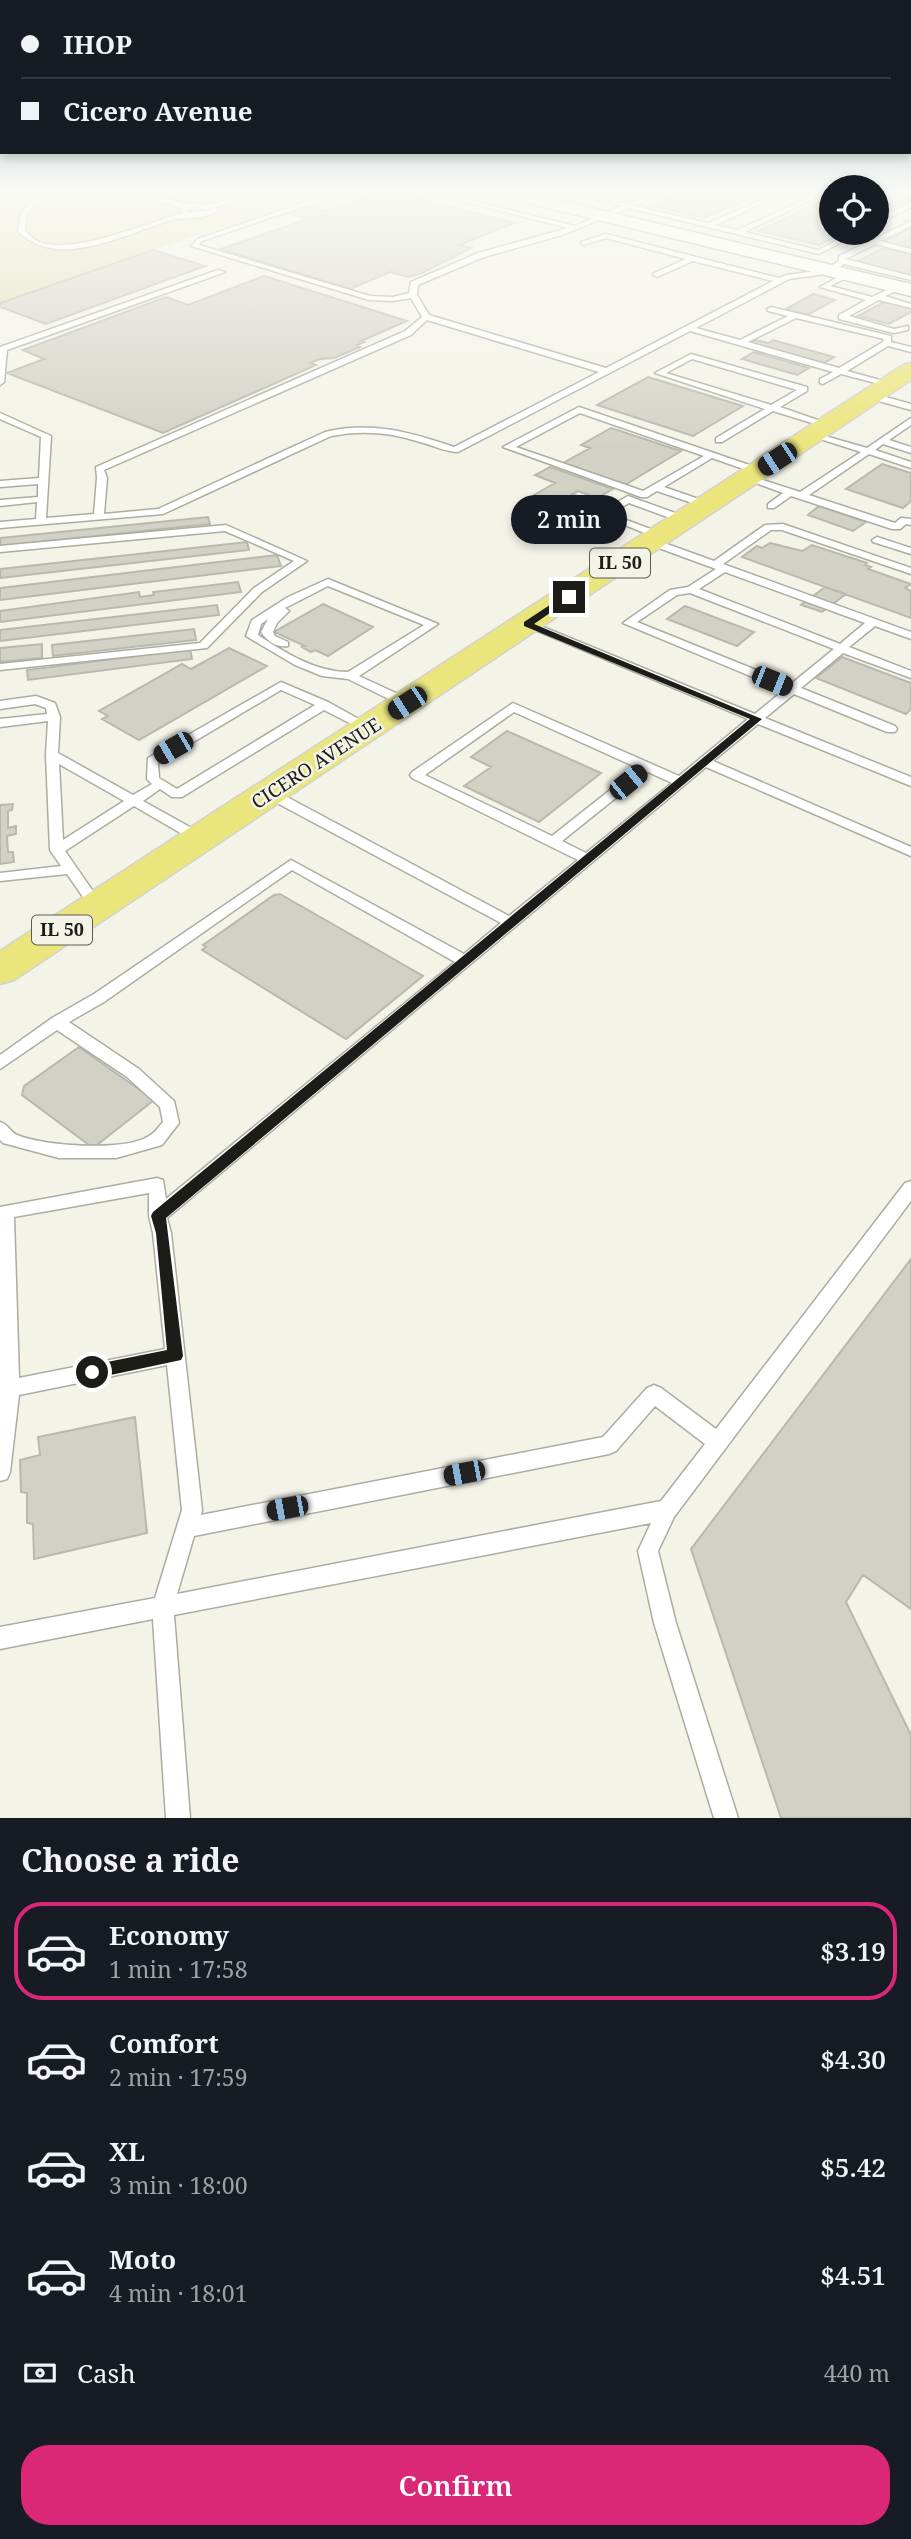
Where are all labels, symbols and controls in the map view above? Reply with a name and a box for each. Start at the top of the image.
text: IHOP [63,26,132,62]
text: Cicero Avenue [63,93,253,129]
map controls [819,175,889,245]
button: locate [819,175,889,245]
car [754,439,801,479]
callout: 2 min [511,496,627,544]
text: 2 min [537,503,601,535]
road number: IL 50 [590,548,650,578]
route end [553,581,585,613]
car [749,663,796,699]
car [384,683,431,723]
street label: CICERO AVENUE [246,711,386,815]
car [150,728,197,768]
car [606,761,651,803]
road number: IL 50 [32,916,92,945]
route start [76,1356,108,1388]
car [442,1459,487,1487]
car [265,1494,310,1522]
text: Choose a ride [21,1838,240,1881]
text: Economy [109,1917,229,1953]
icon: car [25,1920,88,1983]
text: $3.19 [820,1933,886,1969]
text: 1 min · 17:58 [109,1953,247,1985]
text: Comfort [109,2025,219,2061]
icon: car [25,2028,88,2091]
text: $4.30 [820,2041,886,2077]
text: 2 min · 17:59 [109,2061,247,2093]
text: XL [109,2133,145,2169]
icon: car [25,2136,88,2199]
text: $5.42 [820,2149,886,2185]
text: 3 min · 18:00 [109,2169,247,2201]
text: Moto [109,2241,176,2277]
icon: car [25,2244,88,2307]
text: $4.51 [820,2257,886,2293]
text: 4 min · 18:01 [109,2277,247,2309]
icon: cash [21,2354,59,2392]
text: Cash [77,2355,136,2391]
text: 440 m [824,2357,890,2389]
button: Confirm [21,2445,890,2525]

